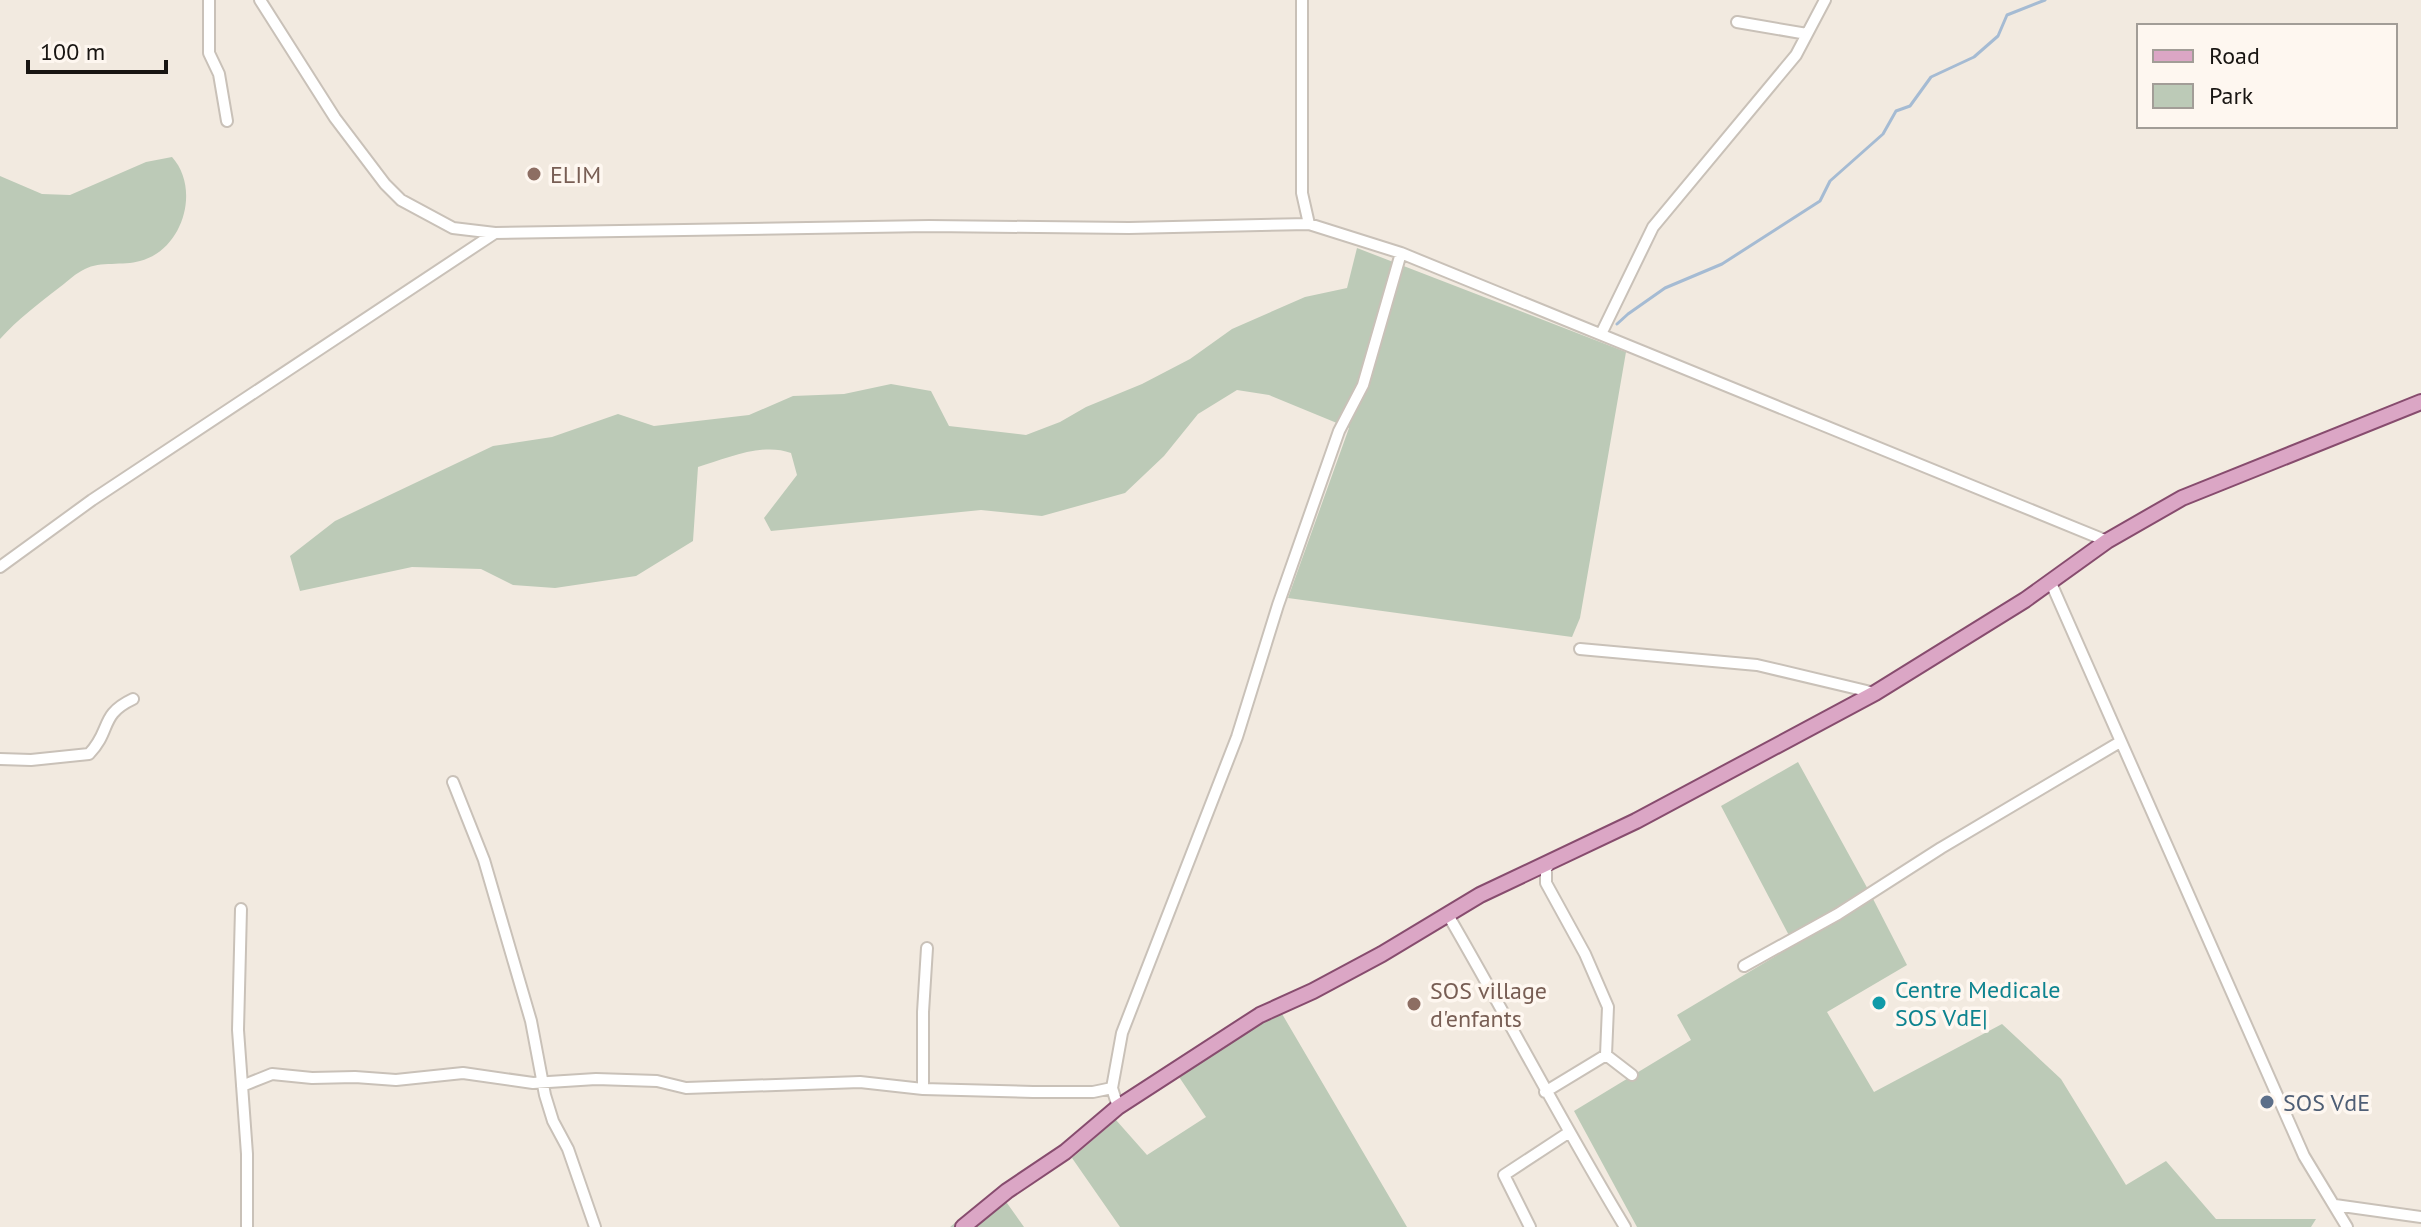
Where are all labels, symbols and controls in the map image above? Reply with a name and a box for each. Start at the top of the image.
scale bar [28,24,166,74]
legend [2137,24,2397,128]
text: 100 m [40,36,105,67]
text: Road [2209,40,2260,71]
text: Park [2209,80,2254,111]
place label: ELIM [550,159,601,190]
marker: ELIM [525,165,543,183]
place label: Centre Medicale SOS VdE| [1895,974,2061,1033]
place label: SOS village d'enfants [1430,975,1547,1034]
marker: Centre Medicale SOS VdE| [1870,994,1888,1012]
marker: SOS village d'enfants [1405,995,1423,1013]
place label: SOS VdE [2283,1087,2370,1118]
marker: SOS VdE [2258,1093,2276,1111]

